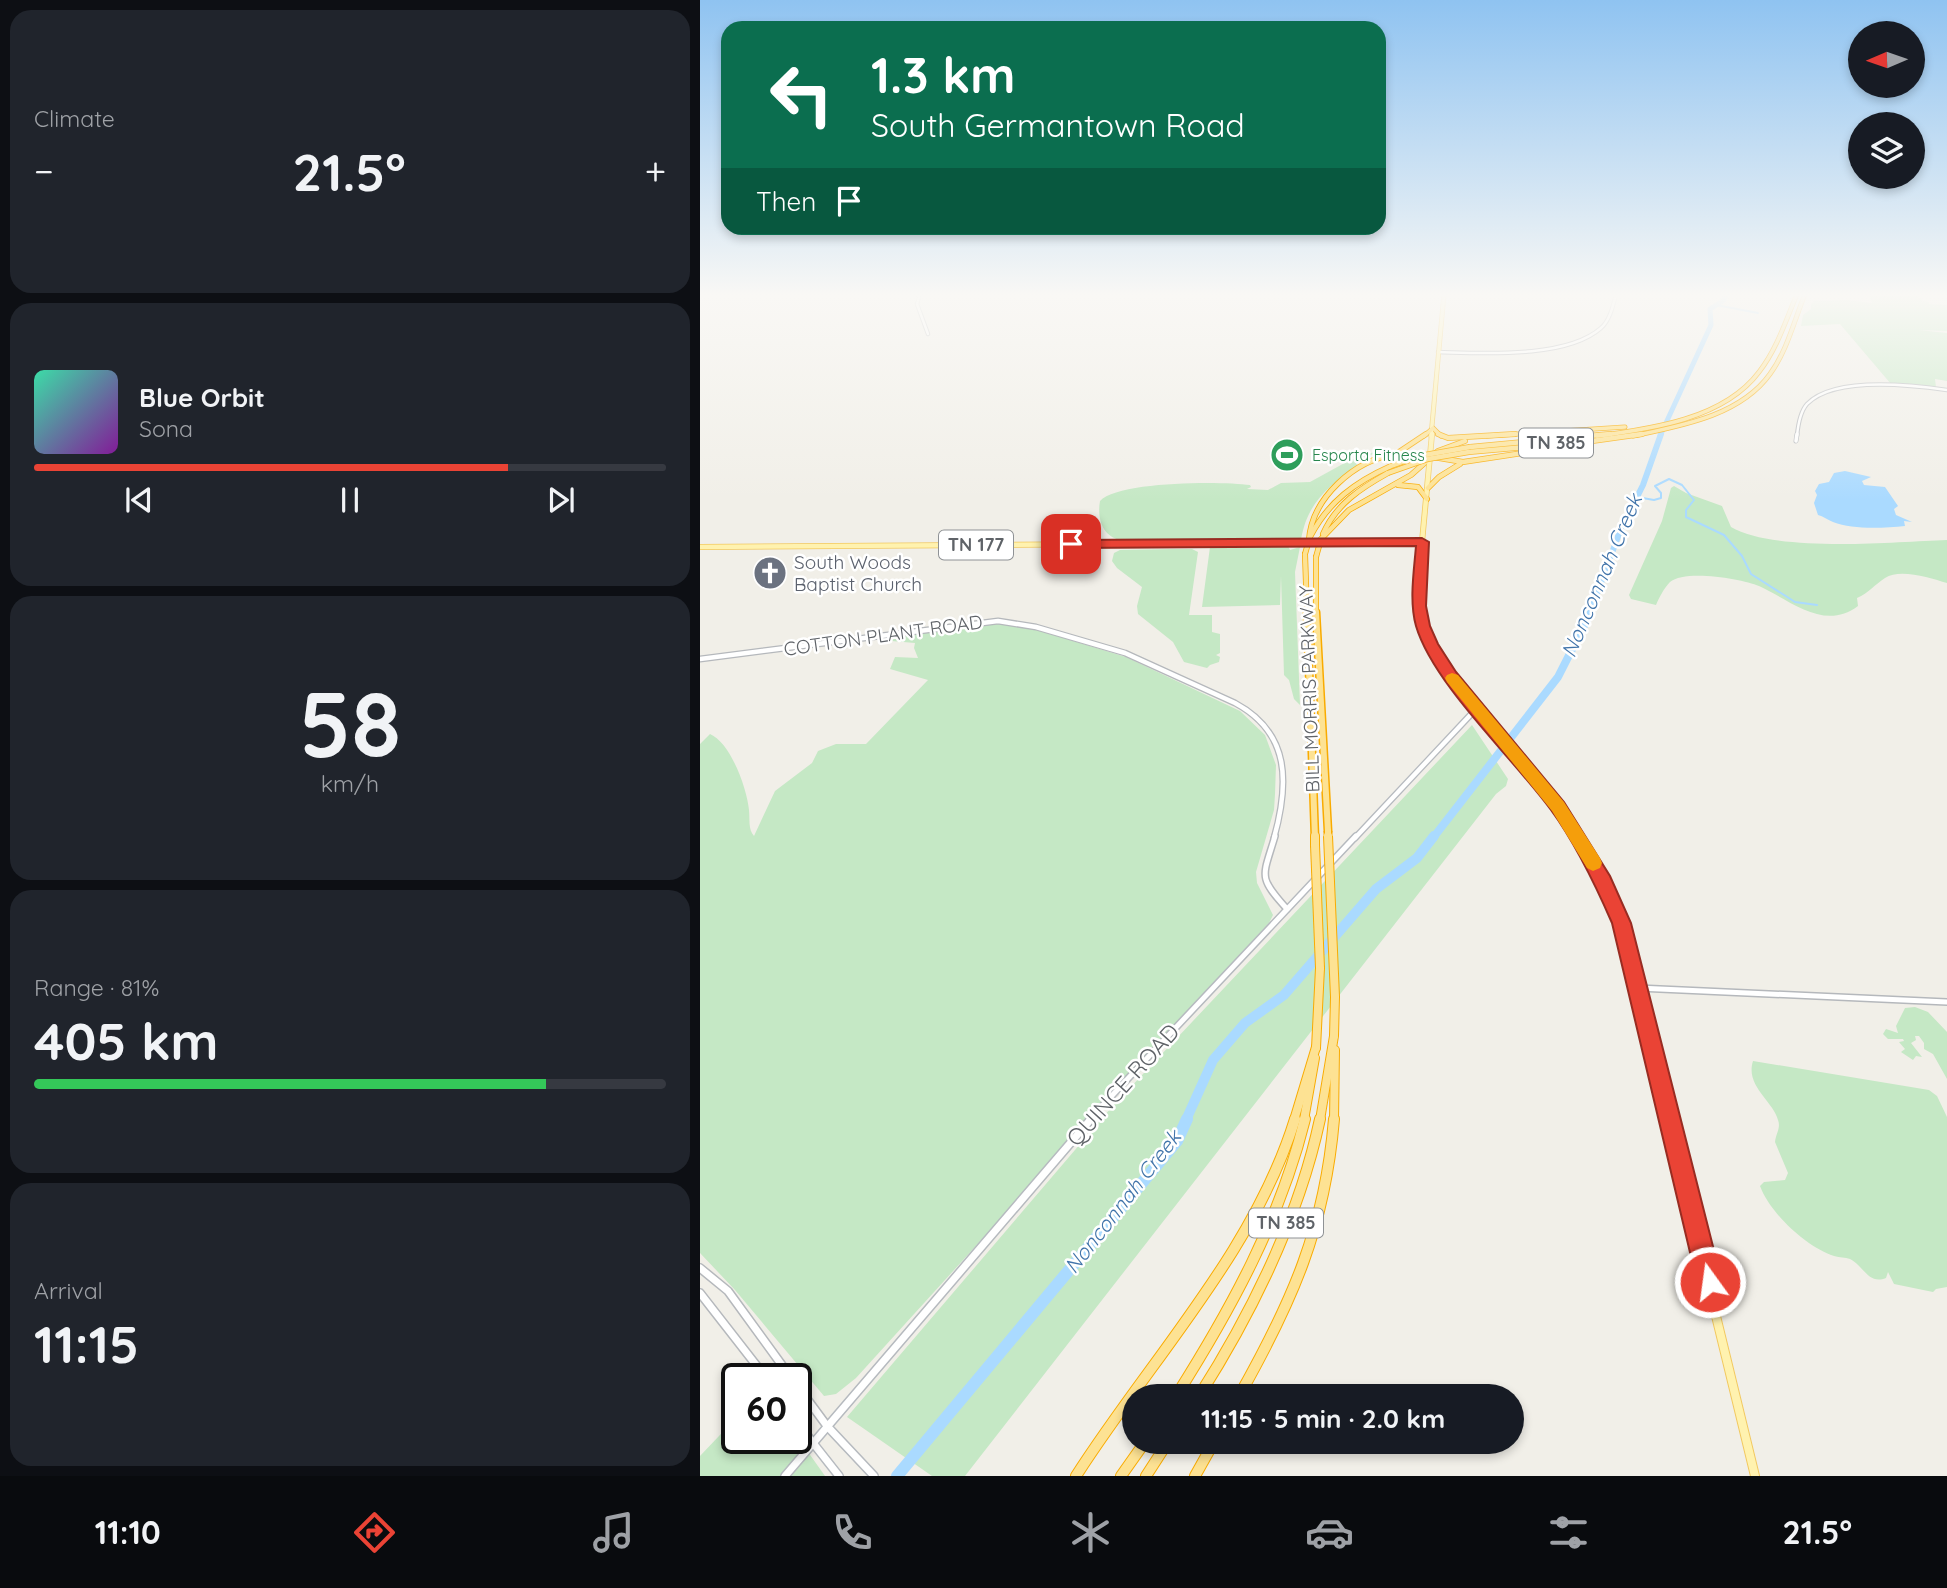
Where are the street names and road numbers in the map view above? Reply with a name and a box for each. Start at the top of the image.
road number: TN 385 [1519,428,1593,458]
road number: TN 177 [939,530,1013,560]
street label: BILL MORRIS PARKWAY [1293,585,1325,793]
street label: COTTON PLANT ROAD [782,609,984,661]
street label: QUINCE ROAD [1060,1017,1185,1152]
road number: TN 385 [1249,1208,1323,1238]

